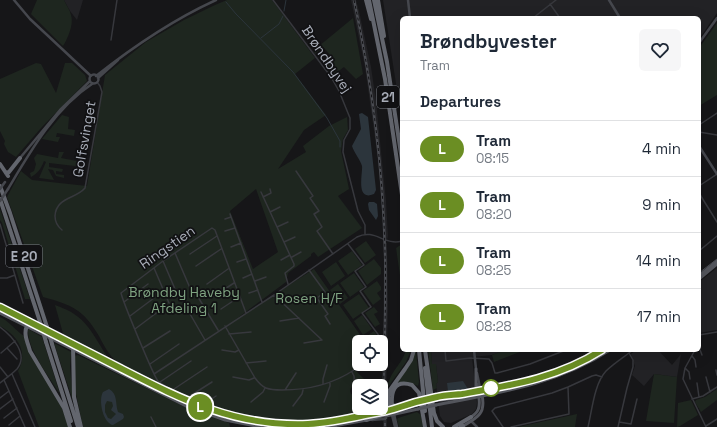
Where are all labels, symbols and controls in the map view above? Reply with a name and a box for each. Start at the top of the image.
street label: Brøndbyvej [298,22,356,96]
text: Brøndbyvester [420,29,557,54]
button: heart [639,29,681,71]
text: Tram [420,57,450,74]
road number: 21 [377,86,399,108]
text: Departures [420,92,501,111]
street label: Golfsvinget [68,99,100,179]
text: Tram [476,131,511,150]
text: 4 min [642,139,681,158]
text: L [438,140,446,158]
text: 08:15 [476,150,509,167]
text: Tram [476,187,511,206]
text: 9 min [642,195,681,214]
text: L [438,196,446,214]
text: 08:20 [476,206,512,223]
street label: Ringstien [136,221,198,273]
text: Tram [476,243,511,262]
road number: E 20 [6,245,42,267]
text: 14 min [636,251,681,270]
text: L [438,252,446,270]
text: 08:25 [476,262,511,279]
park label: Brøndby Haveby Afdeling 1 [128,283,240,317]
park label: Rosen H/F [275,289,343,307]
text: Tram [476,299,511,318]
text: 17 min [637,307,681,326]
text: L [438,308,446,326]
text: 08:28 [476,318,512,335]
map controls [352,335,388,415]
button: locate [352,335,388,371]
button: layers [352,379,388,415]
unlabelled marker [482,379,500,397]
line badge: L [187,394,213,420]
text: L [196,398,204,416]

